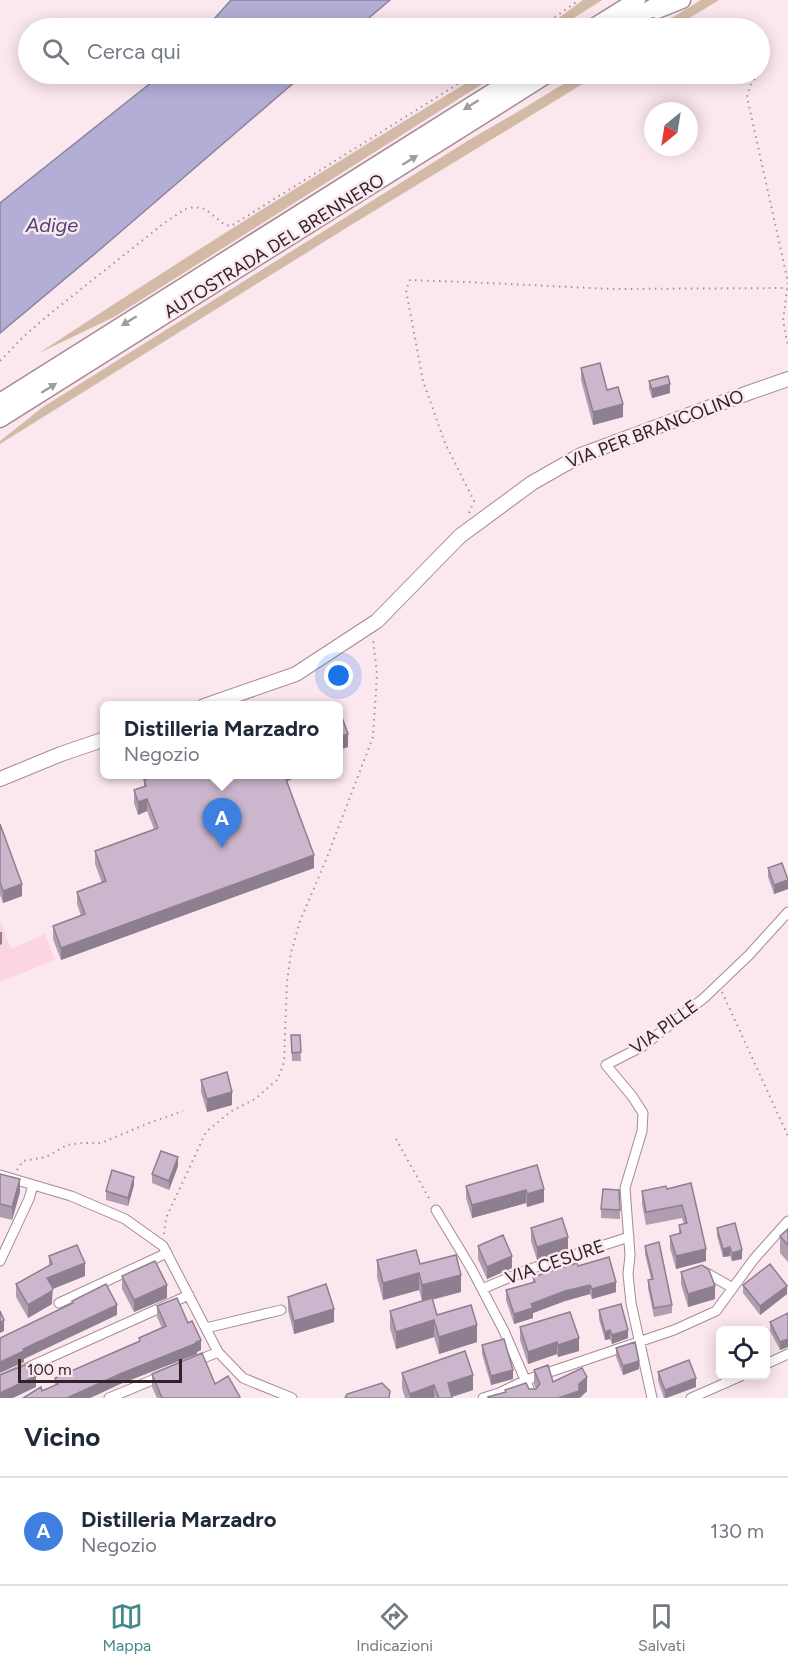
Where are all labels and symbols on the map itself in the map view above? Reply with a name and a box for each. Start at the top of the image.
one-way arrow [463,99,479,110]
north arrow [644,102,698,156]
one-way arrow [402,155,418,166]
street label: AUTOSTRADA DEL BRENNERO [160,169,388,323]
water label: Adige [25,213,78,237]
one-way arrow [121,315,137,326]
one-way arrow [41,382,58,393]
street label: VIA PER BRANCOLINO [563,385,747,473]
your location [324,661,353,690]
pin: A [202,798,242,848]
street label: VIA PILLE [626,995,702,1059]
street label: VIA CESURE [503,1235,607,1289]
scale bar [18,1356,182,1384]

